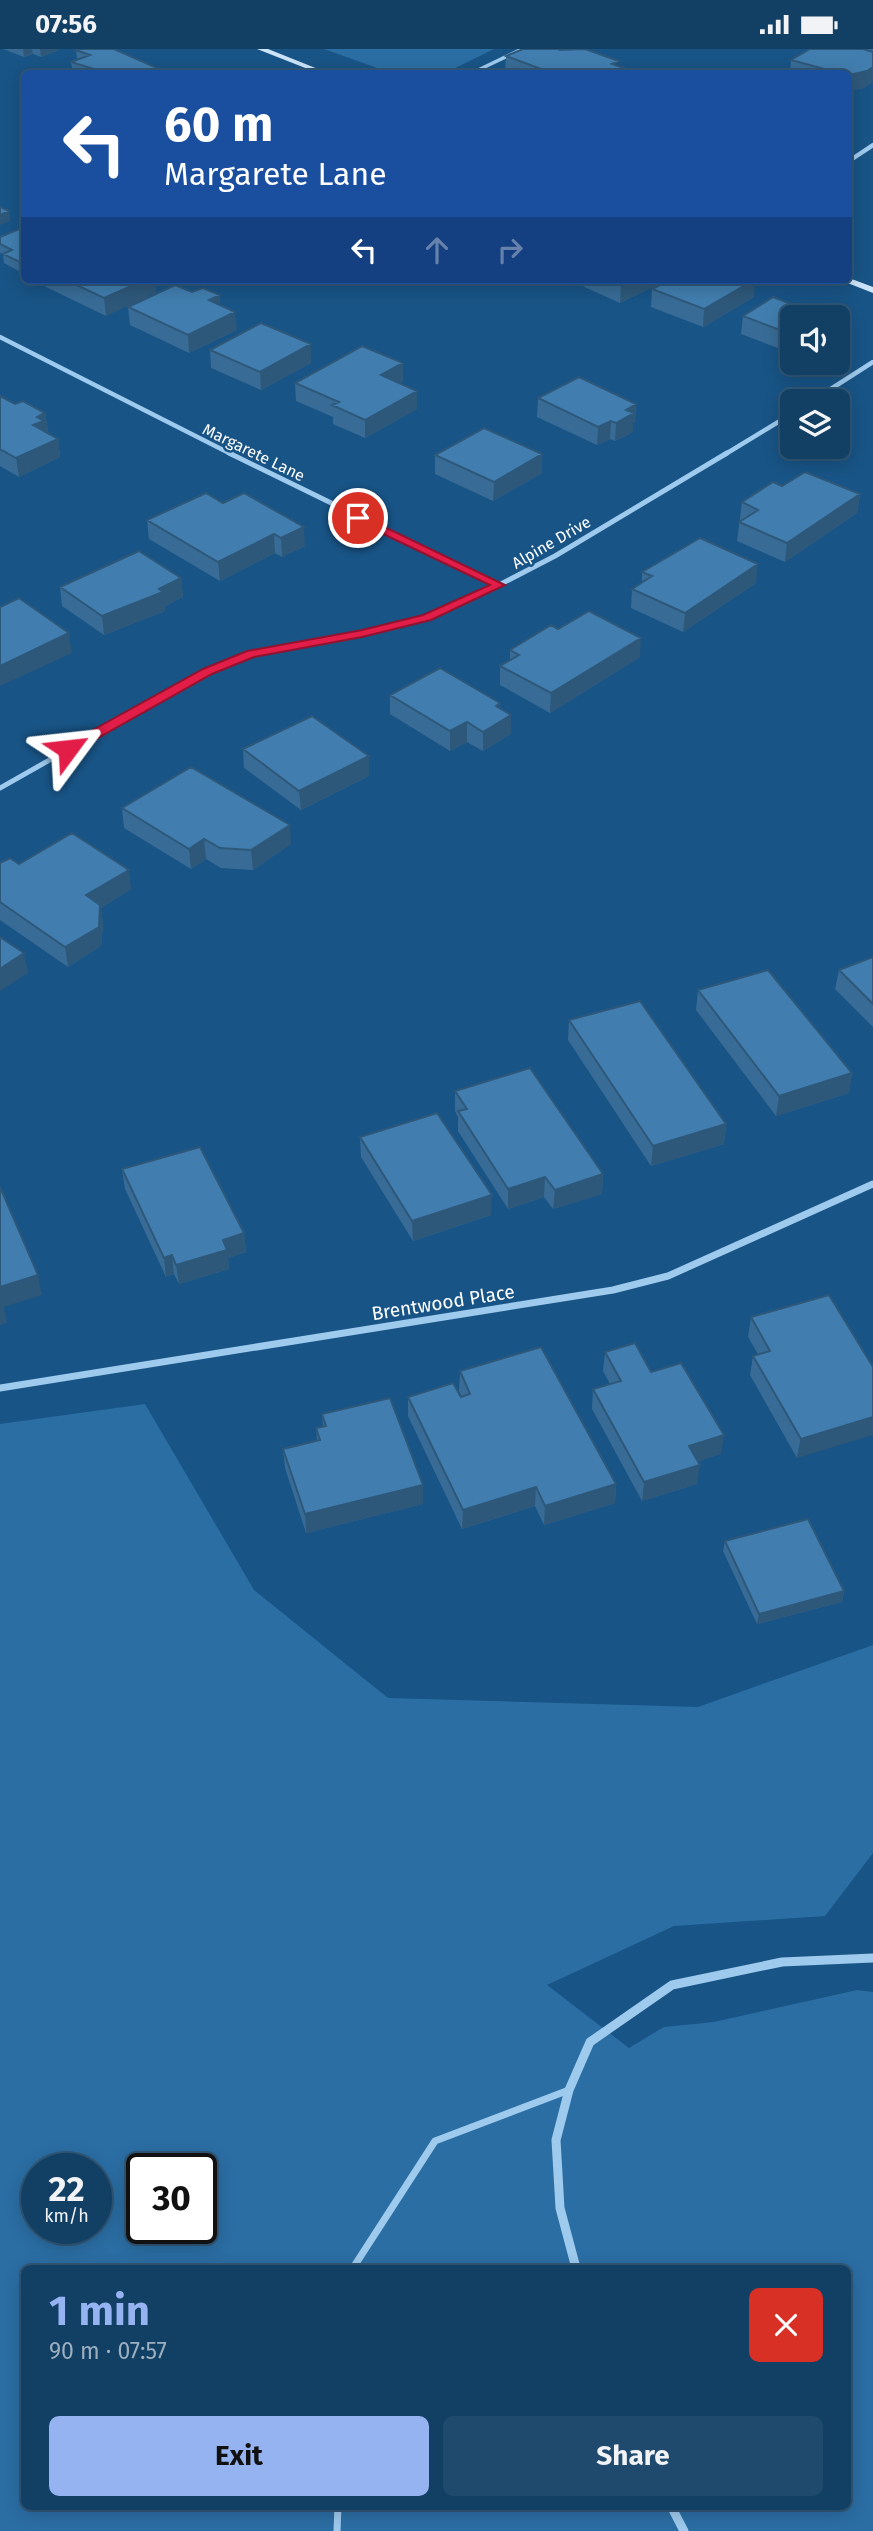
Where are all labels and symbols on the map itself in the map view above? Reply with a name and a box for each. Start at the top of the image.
street label: Margarete Lane [200,420,308,485]
pin [328,488,388,548]
street label: Alpine Drive [509,512,594,573]
position arrow [31,712,105,786]
street label: Brentwood Place [370,1280,516,1325]
speed limit sign: 30 [126,2153,217,2244]

